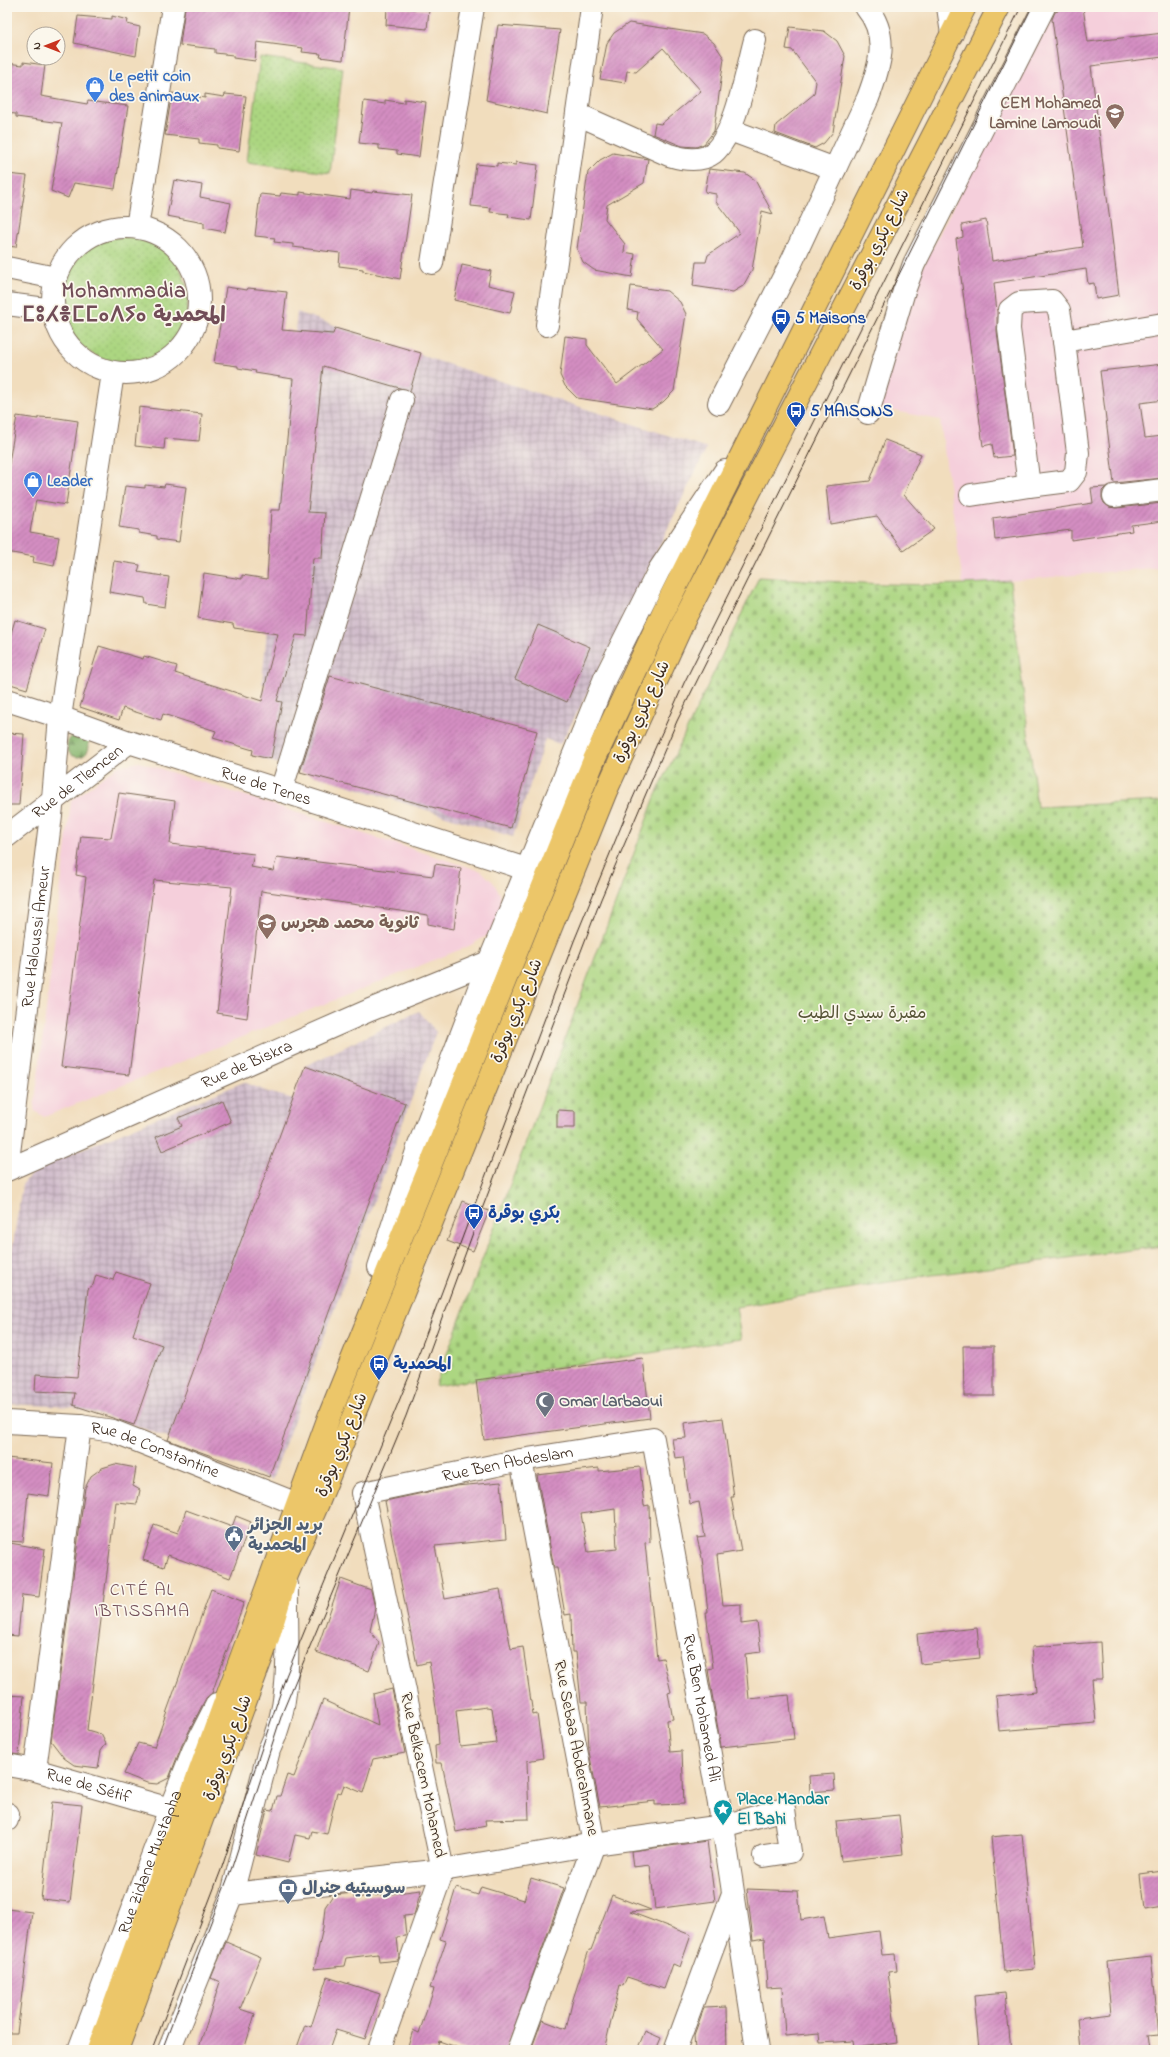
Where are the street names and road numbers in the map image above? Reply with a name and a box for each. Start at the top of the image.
street label: شارع بكري بوقرة [844,185,916,295]
street label: شارع بكري بوقرة [607,656,677,768]
street label: Rue de Tlemcen [27,738,128,825]
street label: Rue de Tenes [217,760,315,812]
street label: Rue Haloussi Ameur [15,864,57,1009]
street label: شارع بكري بوقرة [485,955,549,1067]
street label: Rue de Biskra [197,1033,296,1095]
street label: شارع بكري بوقرة [310,1389,374,1501]
street label: Rue de Constantine [89,1415,223,1485]
street label: Rue Ben Abdeslam [440,1439,575,1489]
street label: Rue Ben Mohamed Ali [676,1632,727,1784]
street label: Rue Sebaa Abderahmane [547,1658,605,1838]
street label: Rue Belkacem Mohamed [393,1690,453,1860]
street label: شارع بكري بوقرة [197,1692,259,1804]
street label: Rue de Sétif [43,1761,134,1810]
street label: Rue Zidane Mustapha [111,1786,189,1938]

